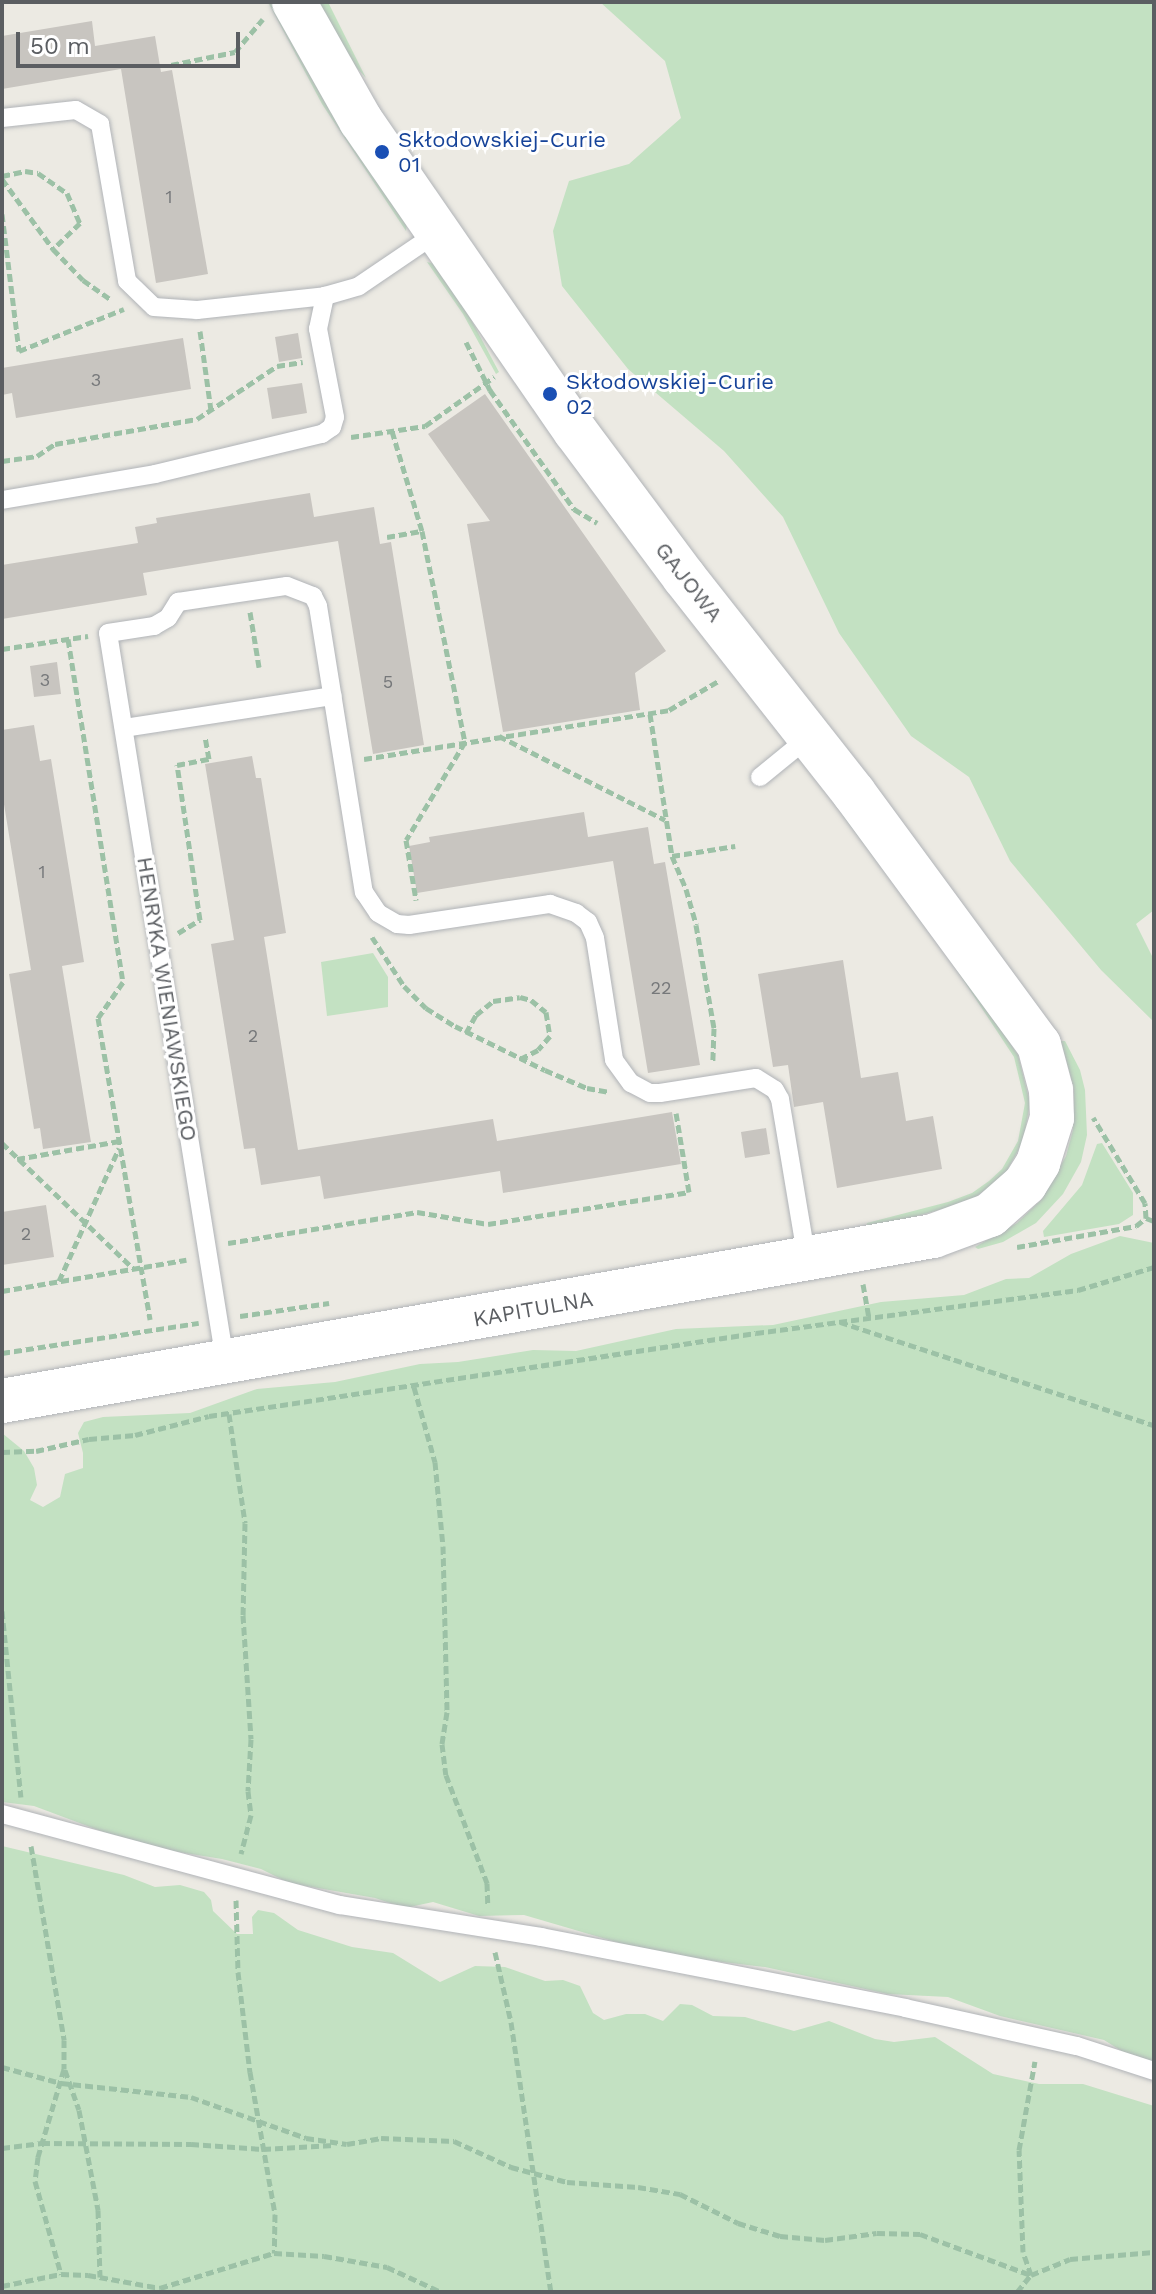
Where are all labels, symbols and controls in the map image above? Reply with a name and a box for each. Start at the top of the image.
scale bar [20,16,244,66]
text: 50 m [30,32,90,60]
place label: Skłodowskiej-Curie 01 [398,126,606,178]
marker: Skłodowskiej-Curie 01 [373,143,391,161]
house number: 1 [165,186,173,208]
place label: Skłodowskiej-Curie 02 [566,368,774,420]
house number: 3 [91,369,101,391]
marker: Skłodowskiej-Curie 02 [541,385,559,403]
street label: GAJOWA [650,537,728,627]
house number: 3 [40,669,50,691]
house number: 5 [383,671,393,693]
street label: HENRYKA WIENIAWSKIEGO [131,854,203,1144]
house number: 1 [38,861,46,883]
house number: 22 [651,977,671,999]
house number: 2 [248,1025,258,1047]
house number: 2 [21,1223,31,1245]
street label: KAPITULNA [471,1285,595,1333]

